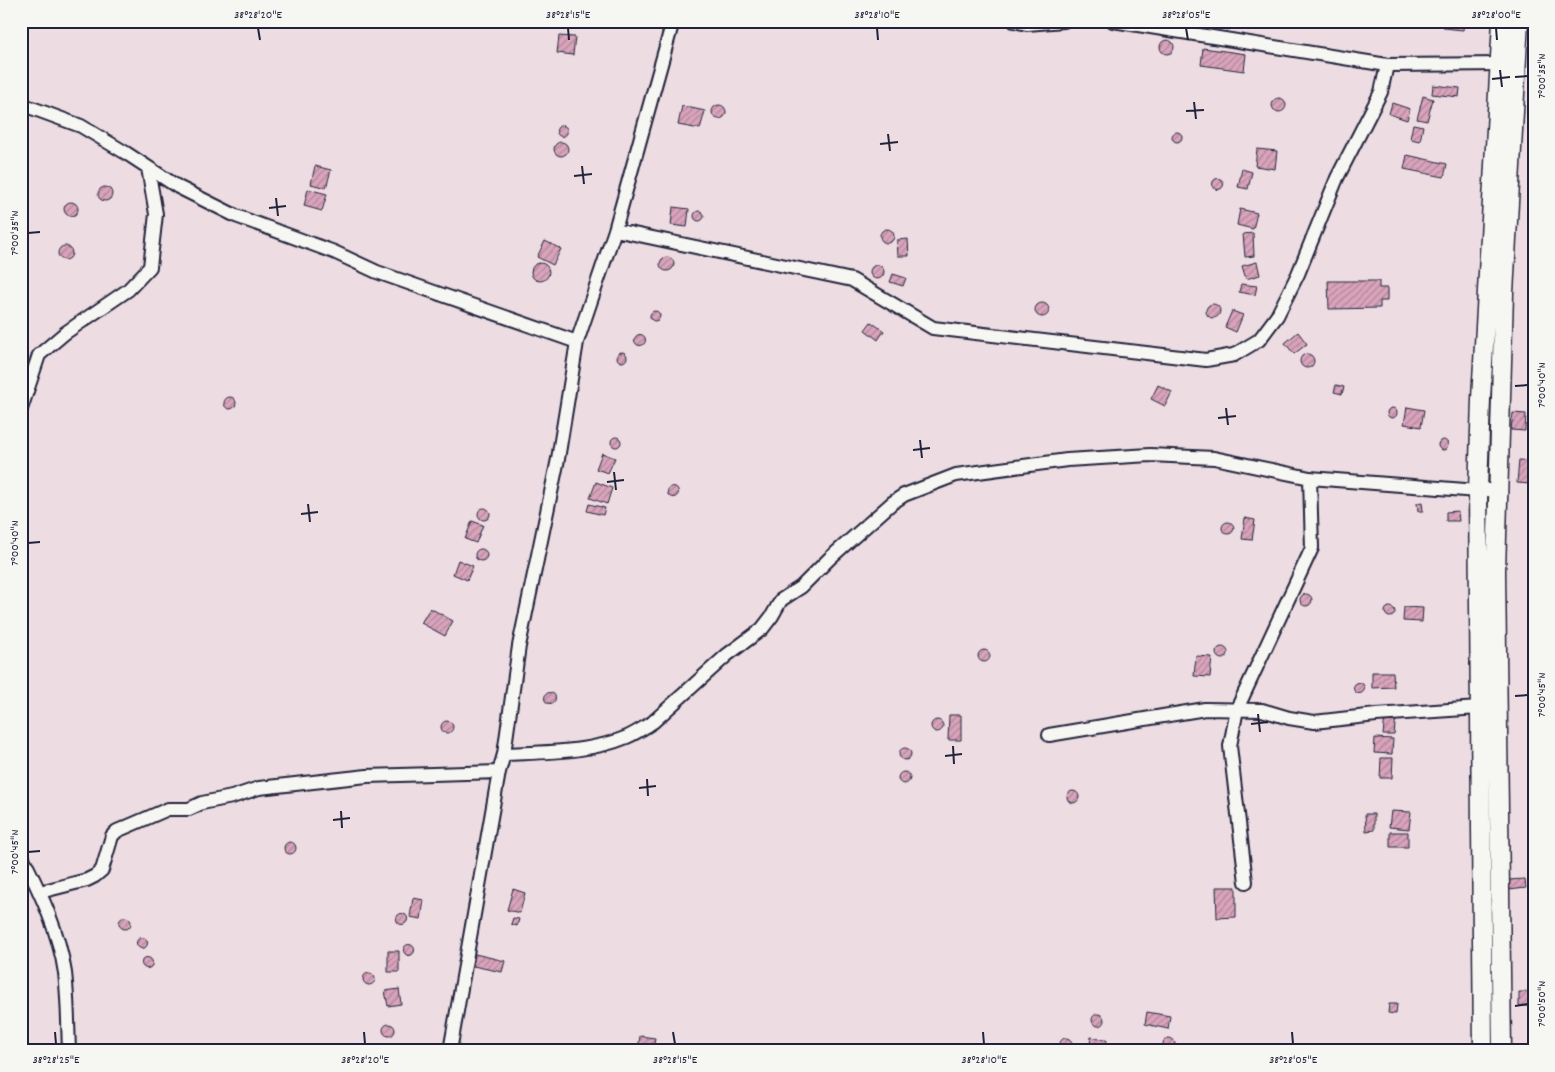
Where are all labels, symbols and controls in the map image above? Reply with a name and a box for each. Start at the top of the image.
text: 38°28'20"E [234,7,283,24]
text: 38°28'15"E [546,7,591,24]
text: 38°28'10"E [854,7,900,24]
text: 38°28'05"E [1162,7,1211,24]
text: 38°28'00"E [1471,7,1521,24]
text: 7°00'35"N [1534,53,1551,98]
text: 7°00'35"N [7,210,24,255]
text: 7°00'40"N [1534,362,1551,408]
text: 7°00'40"N [7,520,24,566]
text: 7°00'45"N [1534,673,1551,717]
text: 7°00'45"N [7,830,24,874]
text: 7°00'50"N [1534,981,1551,1027]
text: 38°28'25"E [33,1052,80,1069]
text: 38°28'20"E [341,1052,390,1069]
text: 38°28'15"E [653,1052,698,1069]
text: 38°28'10"E [961,1052,1007,1069]
text: 38°28'05"E [1269,1052,1318,1069]

